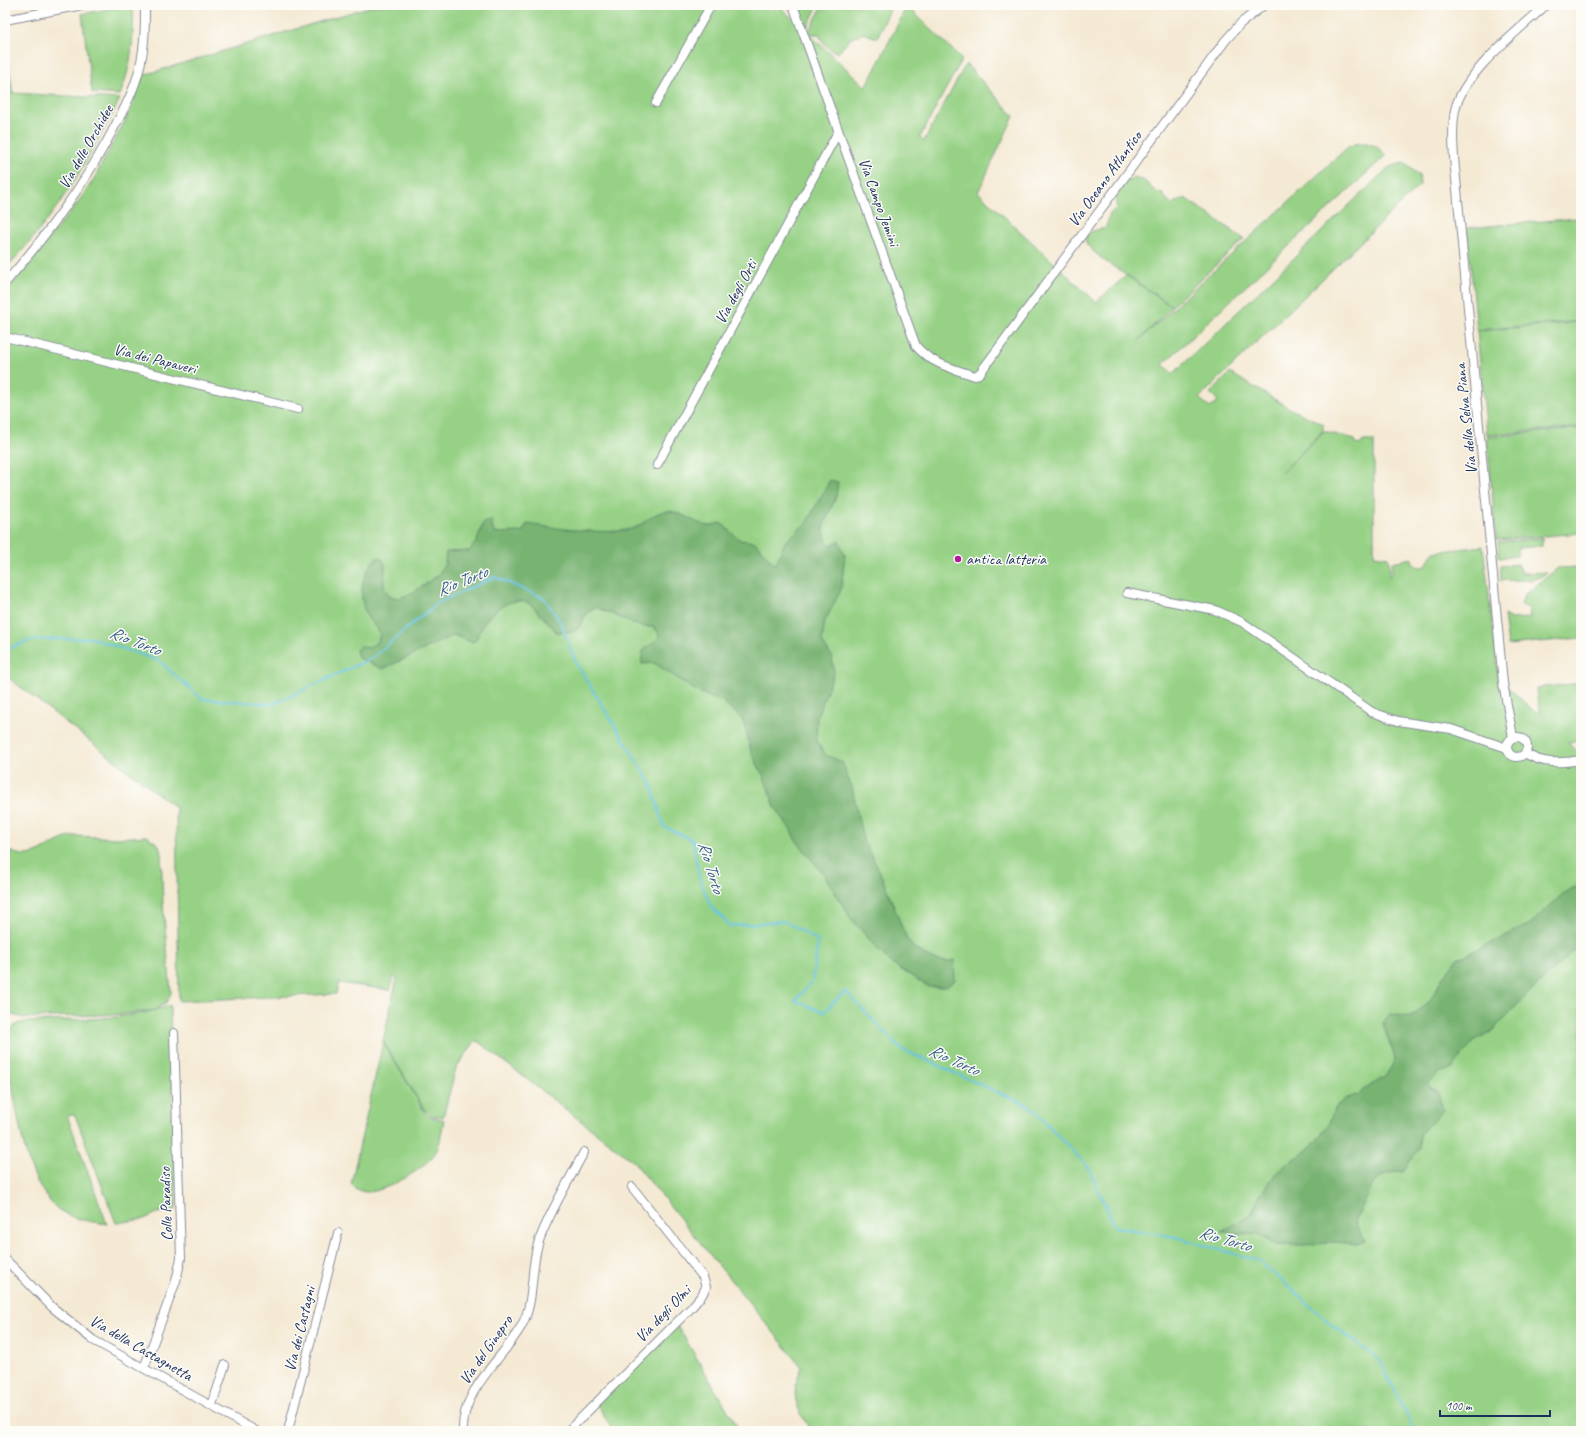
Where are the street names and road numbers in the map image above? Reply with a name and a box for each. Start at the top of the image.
street label: Via delle Orchidee [54,100,119,192]
street label: Via Oceano Atlantico [1064,125,1148,231]
street label: Via Campo Jemini [854,155,905,251]
street label: Via degli Orti [710,255,763,327]
street label: Via dei Papaveri [112,339,200,379]
street label: Via della Selva Piana [1450,361,1482,475]
street label: Colle Paradiso [155,1165,177,1241]
street label: Via degli Olmi [631,1280,696,1347]
street label: Via dei Castagni [280,1283,321,1373]
street label: Via del Ginepro [455,1310,518,1388]
street label: Via della Castagnetta [86,1311,197,1386]

